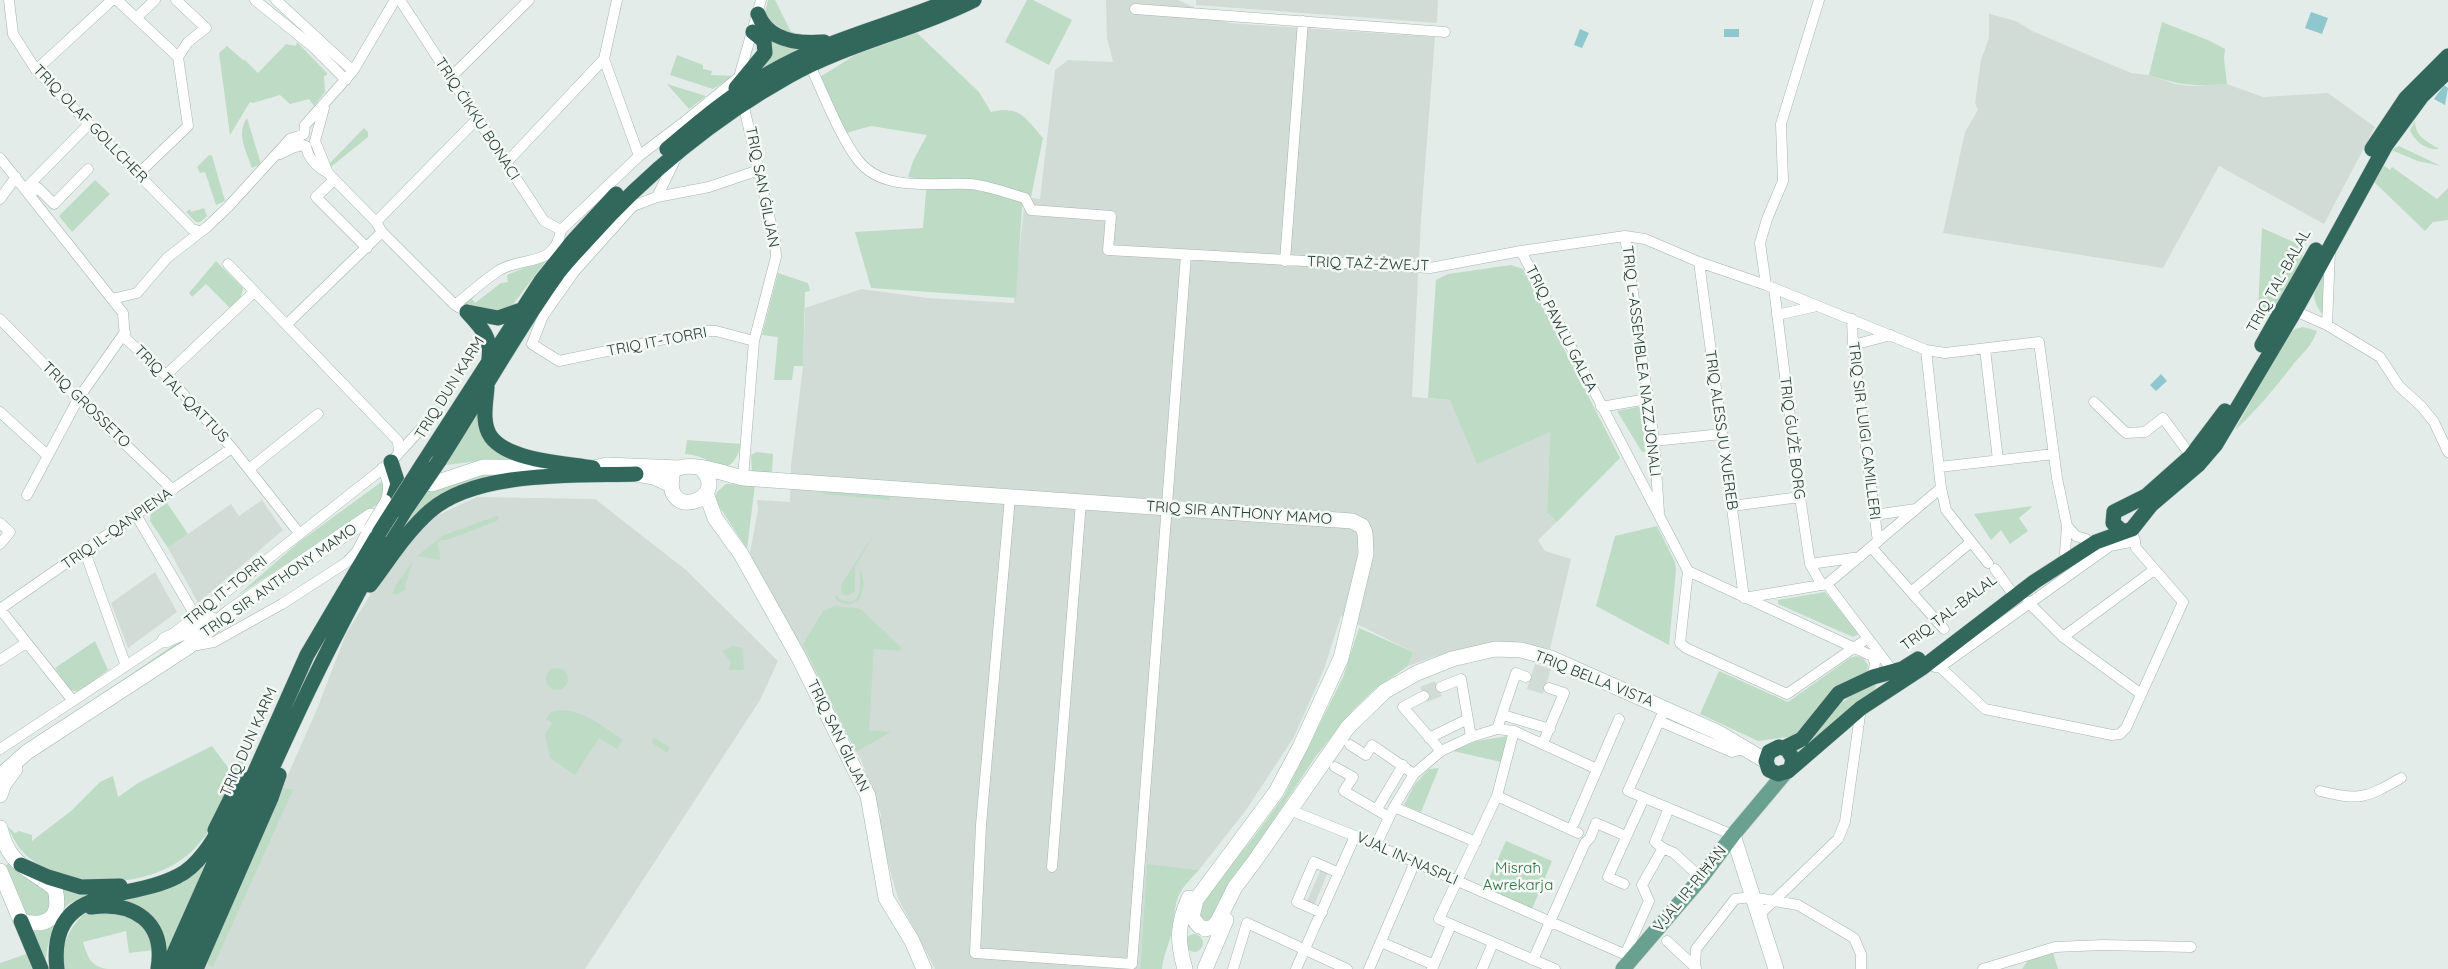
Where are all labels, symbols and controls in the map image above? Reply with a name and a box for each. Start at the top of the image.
street label: TRIQ ĊIKKU BONACI [431,54,523,184]
street label: TRIQ OLAF GOLLCHER [29,61,151,187]
street label: TRIQ SAN ĠILJAN [741,125,783,249]
street label: TRIQ TAL-BALAL [2243,226,2315,336]
street label: TRIQ L-ASSEMBLEA NAZZJONALI [1618,245,1664,477]
street label: TRIQ TAŻ-ŻWEJT [1307,253,1429,275]
street label: TRIQ PAWLU GALEA [1521,263,1601,395]
street label: TRIQ IT-TORRI [606,323,708,361]
street label: TRIQ DUN KARM [411,333,489,443]
street label: TRIQ SIR LUIGI CAMILLERI [1844,341,1884,521]
street label: TRIQ TAL-QATTUS [130,342,232,446]
street label: TRIQ ALESSJU XUEREB [1701,349,1741,511]
street label: TRIQ GROSSETO [38,358,134,452]
street label: TRIQ ĠUŻÈ BORG [1776,376,1808,500]
street label: TRIQ IL-QANPIENA [59,484,175,574]
street label: TRIQ SIR ANTHONY MAMO [1145,498,1333,528]
street label: TRIQ SIR ANTHONY MAMO [198,520,360,642]
street label: TRIQ IT-TORRI [181,552,271,630]
street label: TRIQ TAL-BALAL [1897,571,2001,655]
street label: TRIQ BELLA VISTA [1532,647,1656,711]
street label: TRIQ SAN ĠILJAN [803,677,873,795]
street label: TRIQ DUN KARM [217,685,281,799]
street label: VJAL IN-NASPLI [1353,829,1461,889]
street label: VJAL IR-RIĦAN [1650,842,1730,936]
park label: Misraħ Awrekarja [1483,859,1553,894]

